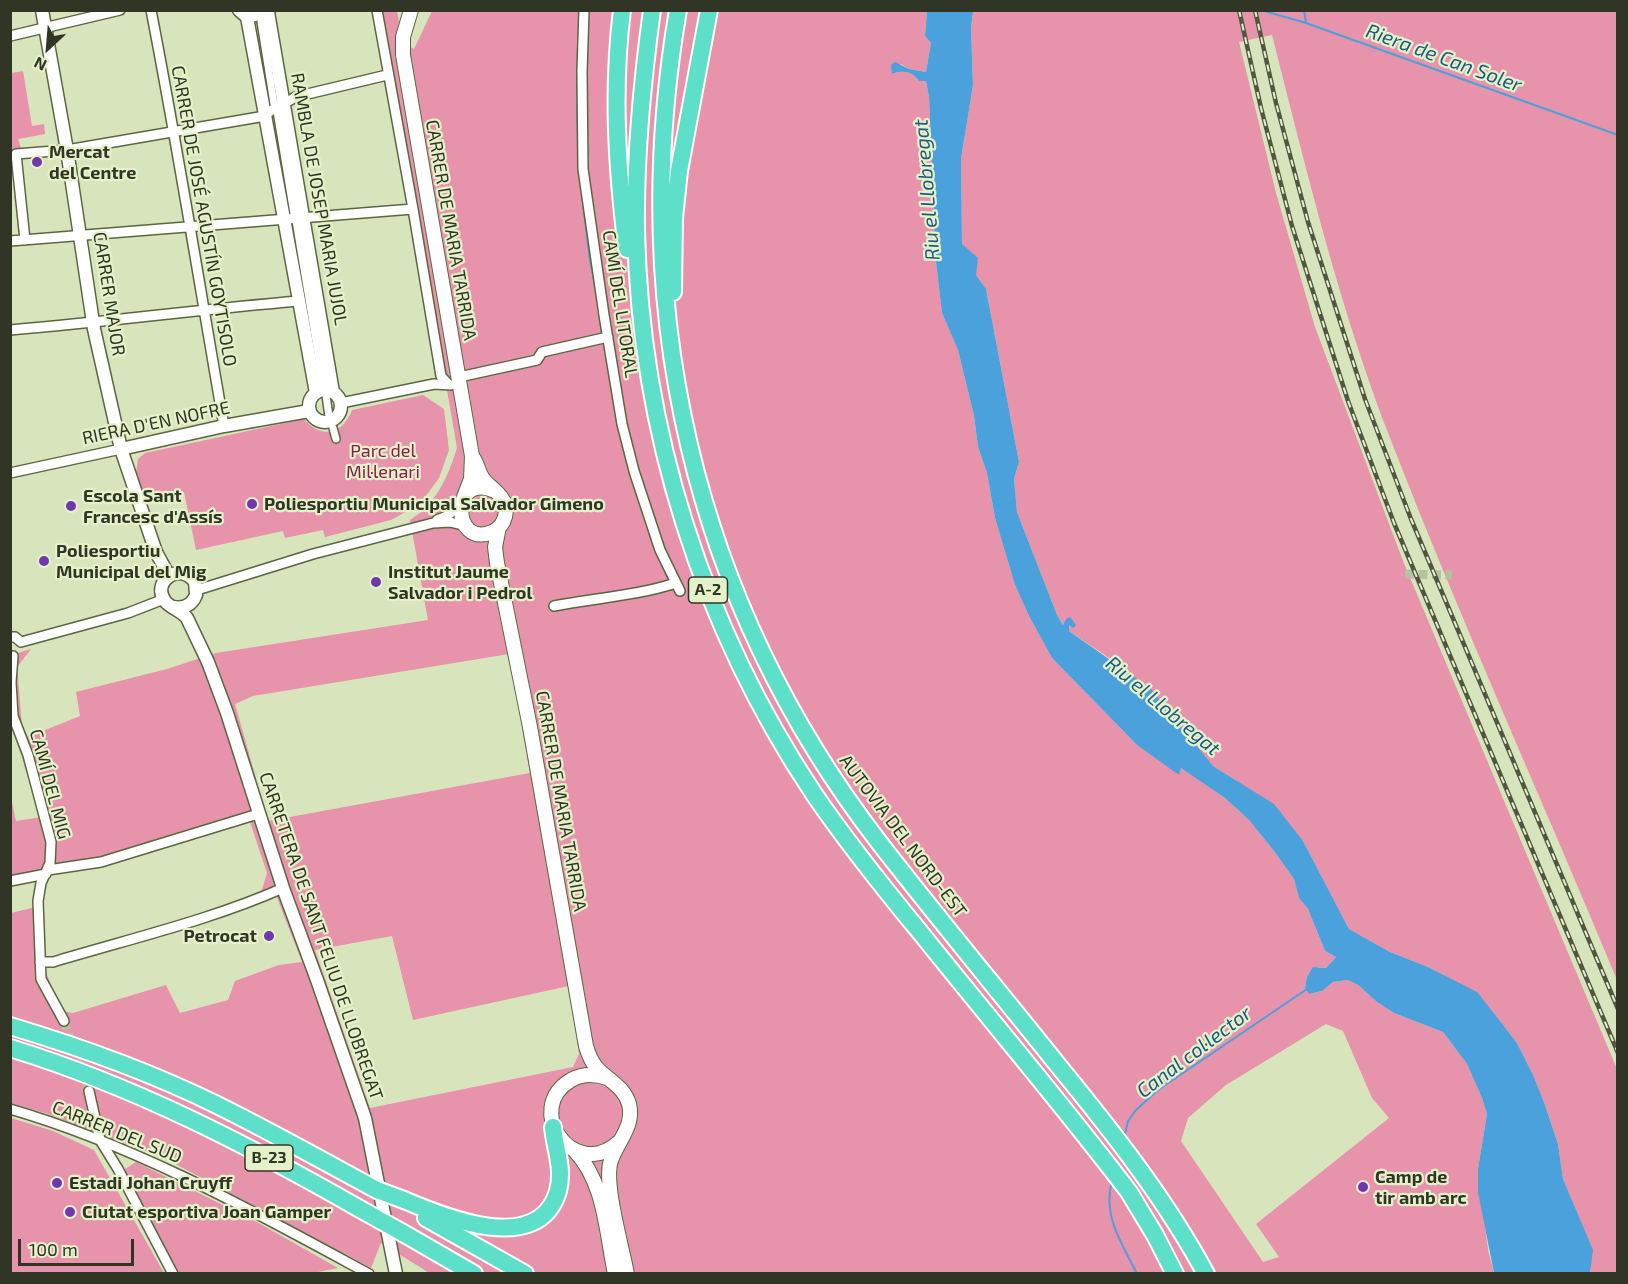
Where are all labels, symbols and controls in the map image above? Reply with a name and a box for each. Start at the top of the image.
north arrow [18,18,78,78]
water label: Riera de Can Soler [1363,19,1525,97]
text: N [31,54,49,76]
street label: CARRER DE JOSÉ AGUSTÍN GOYTISOLO [167,64,241,368]
street label: RAMBLA DE JOSEP MARIA JUJOL [286,71,352,327]
street label: CARRER DE MARIA TARRIDA [421,118,481,342]
water label: Riu el Llobregat [909,118,945,262]
place label: Mercat del Centre [49,141,136,184]
marker: Mercat del Centre [30,155,44,169]
street label: CAMÍ DEL LITORAL [598,229,642,379]
street label: CARRER MAJOR [89,230,129,358]
street label: RIERA D'EN NOFRE [80,397,232,449]
park label: Parc del Mil·lenari [346,440,420,482]
place label: Escola Sant Francesc d'Assís [83,485,223,528]
place label: Poliesportiu Municipal Salvador Gimeno [264,493,604,515]
marker: Poliesportiu Municipal Salvador Gimeno [245,497,259,511]
marker: Escola Sant Francesc d'Assís [64,499,78,513]
place label: Poliesportiu Municipal del Mig [56,540,206,582]
marker: Poliesportiu Municipal del Mig [37,554,51,568]
place label: Institut Jaume Salvador i Pedrol [388,561,532,604]
marker: Institut Jaume Salvador i Pedrol [369,575,383,589]
road number: A-2 [688,577,728,603]
water label: Riu el Llobregat [1101,651,1225,761]
street label: CARRER DE MARIA TARRIDA [531,689,591,913]
street label: CAMÍ DEL MIG [25,727,75,841]
street label: AUTOVIA DEL NORD-EST [835,750,971,922]
street label: CARRETERA DE SANT FELIU DE LLOBREGAT [255,769,387,1103]
place label: Petrocat [183,925,257,947]
marker: Petrocat [262,929,276,943]
water label: Canal col·lector [1132,1001,1256,1103]
street label: CARRER DEL SUD [49,1096,185,1168]
road number: B-23 [245,1145,293,1171]
place label: Camp de tir amb arc [1375,1166,1467,1208]
place label: Estadi Johan Cruyff [69,1172,232,1194]
marker: Estadi Johan Cruyff [50,1176,64,1190]
marker: Camp de tir amb arc [1356,1180,1370,1194]
place label: Ciutat esportiva Joan Gamper [82,1201,331,1223]
marker: Ciutat esportiva Joan Gamper [63,1205,77,1219]
scale bar [21,1227,136,1265]
text: 100 m [29,1238,78,1260]

